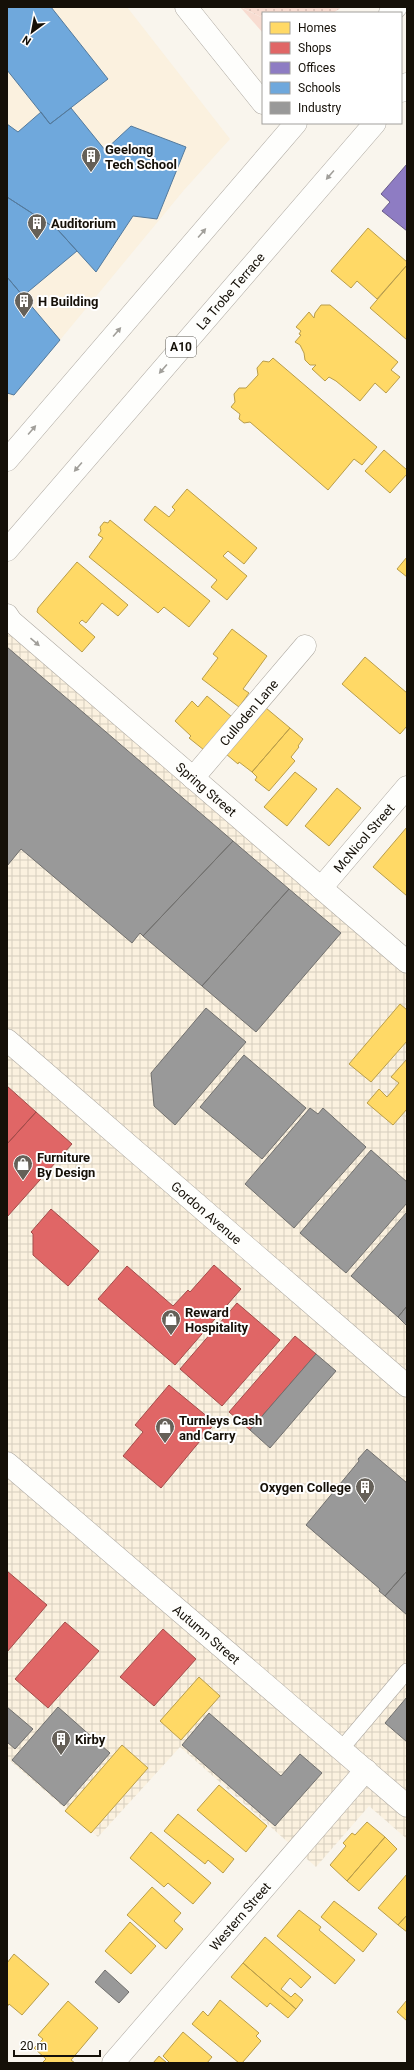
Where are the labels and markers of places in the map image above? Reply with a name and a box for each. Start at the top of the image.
place label: Geelong Tech School [105,142,177,172]
building icon: Geelong Tech School [80,145,102,173]
building icon: Auditorium [26,212,48,240]
place label: Auditorium [51,216,116,231]
building icon: H Building [13,290,35,318]
place label: H Building [38,294,98,309]
place label: Furniture By Design [37,1150,95,1180]
shop icon: Furniture By Design [12,1153,34,1181]
place label: Reward Hospitality [185,1305,249,1335]
shop icon: Reward Hospitality [160,1308,182,1336]
place label: Turnleys Cash and Carry [179,1413,262,1443]
shop icon: Turnleys Cash and Carry [154,1416,176,1444]
building icon: Oxygen College [354,1476,376,1504]
place label: Oxygen College [260,1480,351,1495]
building icon: Kirby [50,1728,72,1756]
place label: Kirby [75,1732,106,1747]

